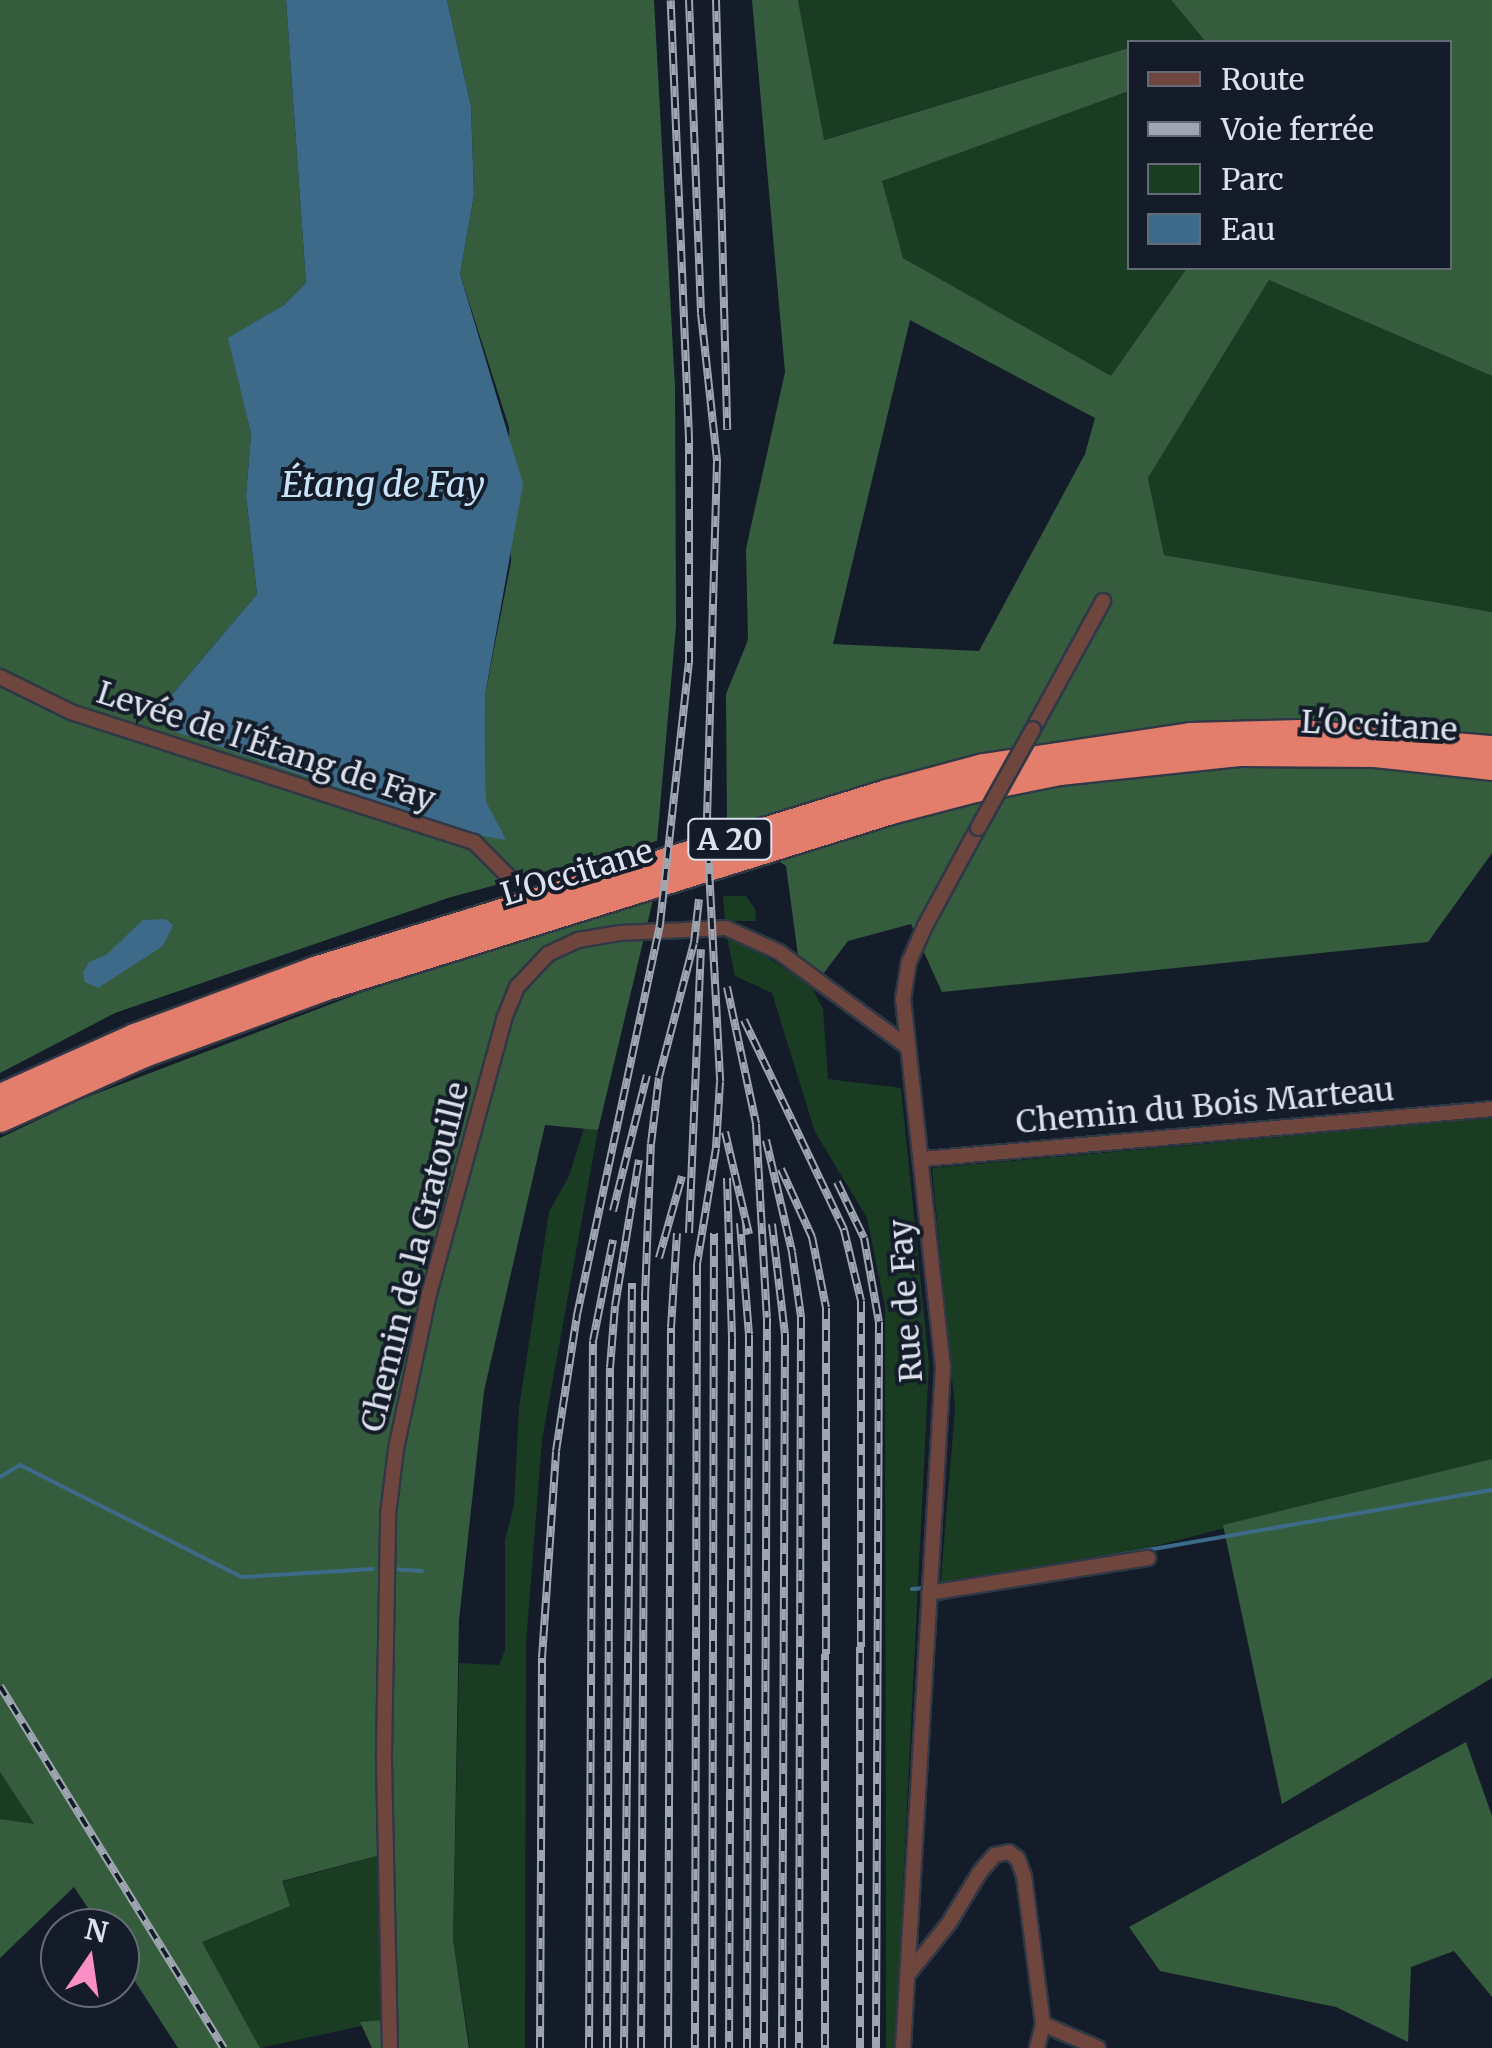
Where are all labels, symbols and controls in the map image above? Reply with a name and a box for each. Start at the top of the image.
legend [1127,40,1452,270]
text: Route [1221,60,1304,98]
text: Voie ferrée [1221,110,1374,148]
text: Parc [1221,160,1284,198]
text: Eau [1221,210,1276,248]
water label: Étang de Fay [281,464,485,506]
street label: Levée de l'Étang de Fay [92,673,440,819]
street label: L'Occitane [1300,703,1458,749]
road number: A 20 [685,814,775,864]
street label: L'Occitane [497,832,657,914]
street label: Chemin du Bois Marteau [1014,1070,1396,1142]
street label: Chemin de la Gratouille [353,1078,477,1436]
street label: Rue de Fay [881,1218,931,1384]
north arrow [40,1908,140,2008]
text: N [81,1911,111,1951]

